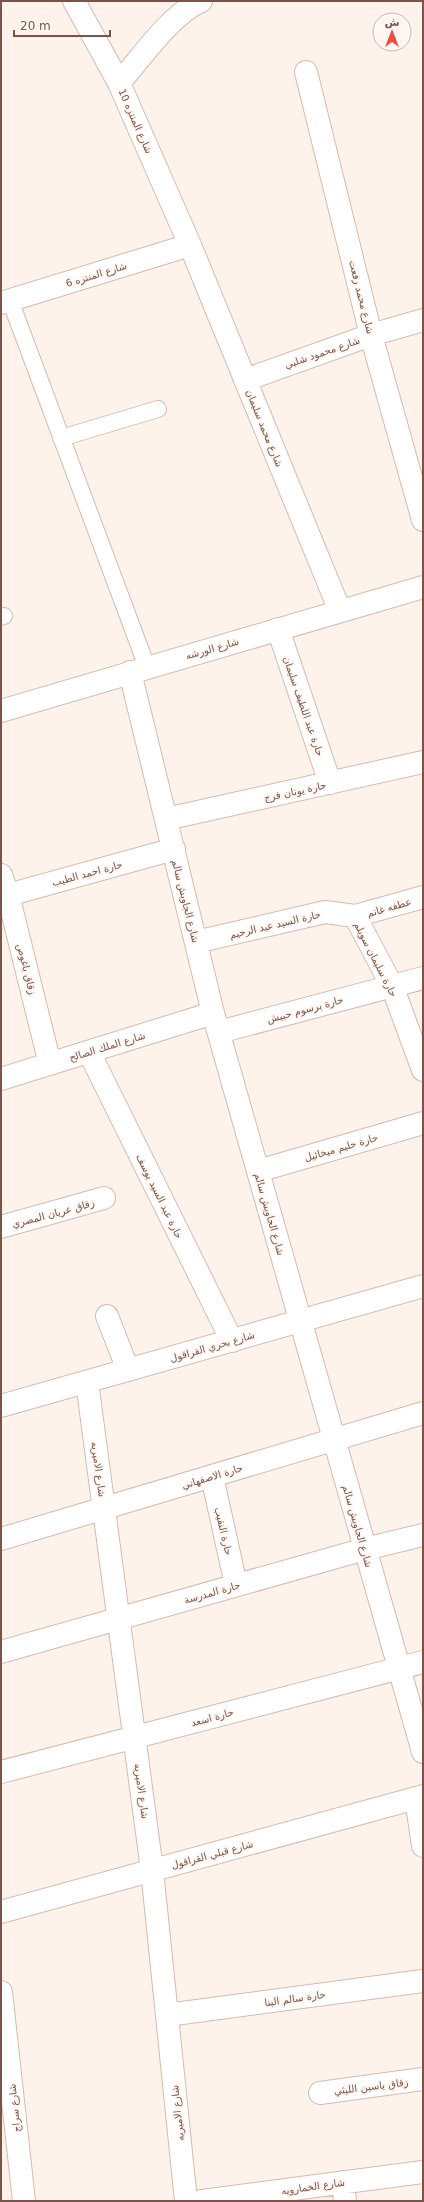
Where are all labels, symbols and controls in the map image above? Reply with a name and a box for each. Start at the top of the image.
scale bar [14,12,110,38]
north arrow [372,12,412,52]
text: ش [384,16,400,29]
text: 20 m [20,19,51,33]
street label: شارع المنتزه 10 [115,87,155,156]
street label: شارع محمد رفعت [346,259,376,335]
street label: شارع المنتزه 6 [64,260,128,290]
street label: شارع محمود شلبي [283,334,362,371]
street label: شارع محمد سليمان [243,388,285,469]
street label: شارع الورشه [184,636,240,662]
street label: حارة عبد اللطيف سليمان [281,655,326,757]
street label: حارة يونان فرج [263,780,328,804]
street label: شارع الجاويش سالم [169,858,201,944]
street label: حارة احمد الطيب [51,859,124,888]
street label: عطفه غانم [366,896,413,920]
street label: حارة السيد عبد الرحيم [228,909,322,941]
street label: حارة سليمان سويلم [351,920,399,999]
street label: زقاق باغوص [15,943,38,996]
street label: حارة برسوم حبيش [266,994,345,1025]
street label: شارع الملك الصالح [68,1030,147,1064]
street label: حارة حليم ميخائيل [303,1132,379,1164]
street label: حارة عبد السيد يوسف [134,1152,185,1240]
street label: شارع الجاويش سالم [252,1172,287,1257]
street label: زقاق عريان المصري [11,1197,96,1231]
street label: شارع بحري القراقول [169,1329,256,1365]
street label: شارع الاميريه [88,1441,108,1498]
street label: حارة الاصفهاني [180,1462,244,1492]
street label: شارع الجاويش سالم [340,1484,375,1569]
street label: حارة النقيب [213,1506,234,1556]
street label: حارة المدرسة [183,1579,241,1606]
street label: حارة اسعد [190,1707,235,1728]
street label: شارع الاميريه [131,1763,151,1820]
street label: شارع قبلي القراقول [170,1838,255,1872]
street label: حارة سالم البنا [264,1989,327,2009]
street label: زقاق ياسين الليثي [333,2076,409,2098]
street label: شارع سراج [6,2083,23,2133]
street label: شارع الاميريه [169,2084,187,2141]
street label: شارع الخمارويه [280,2177,346,2197]

